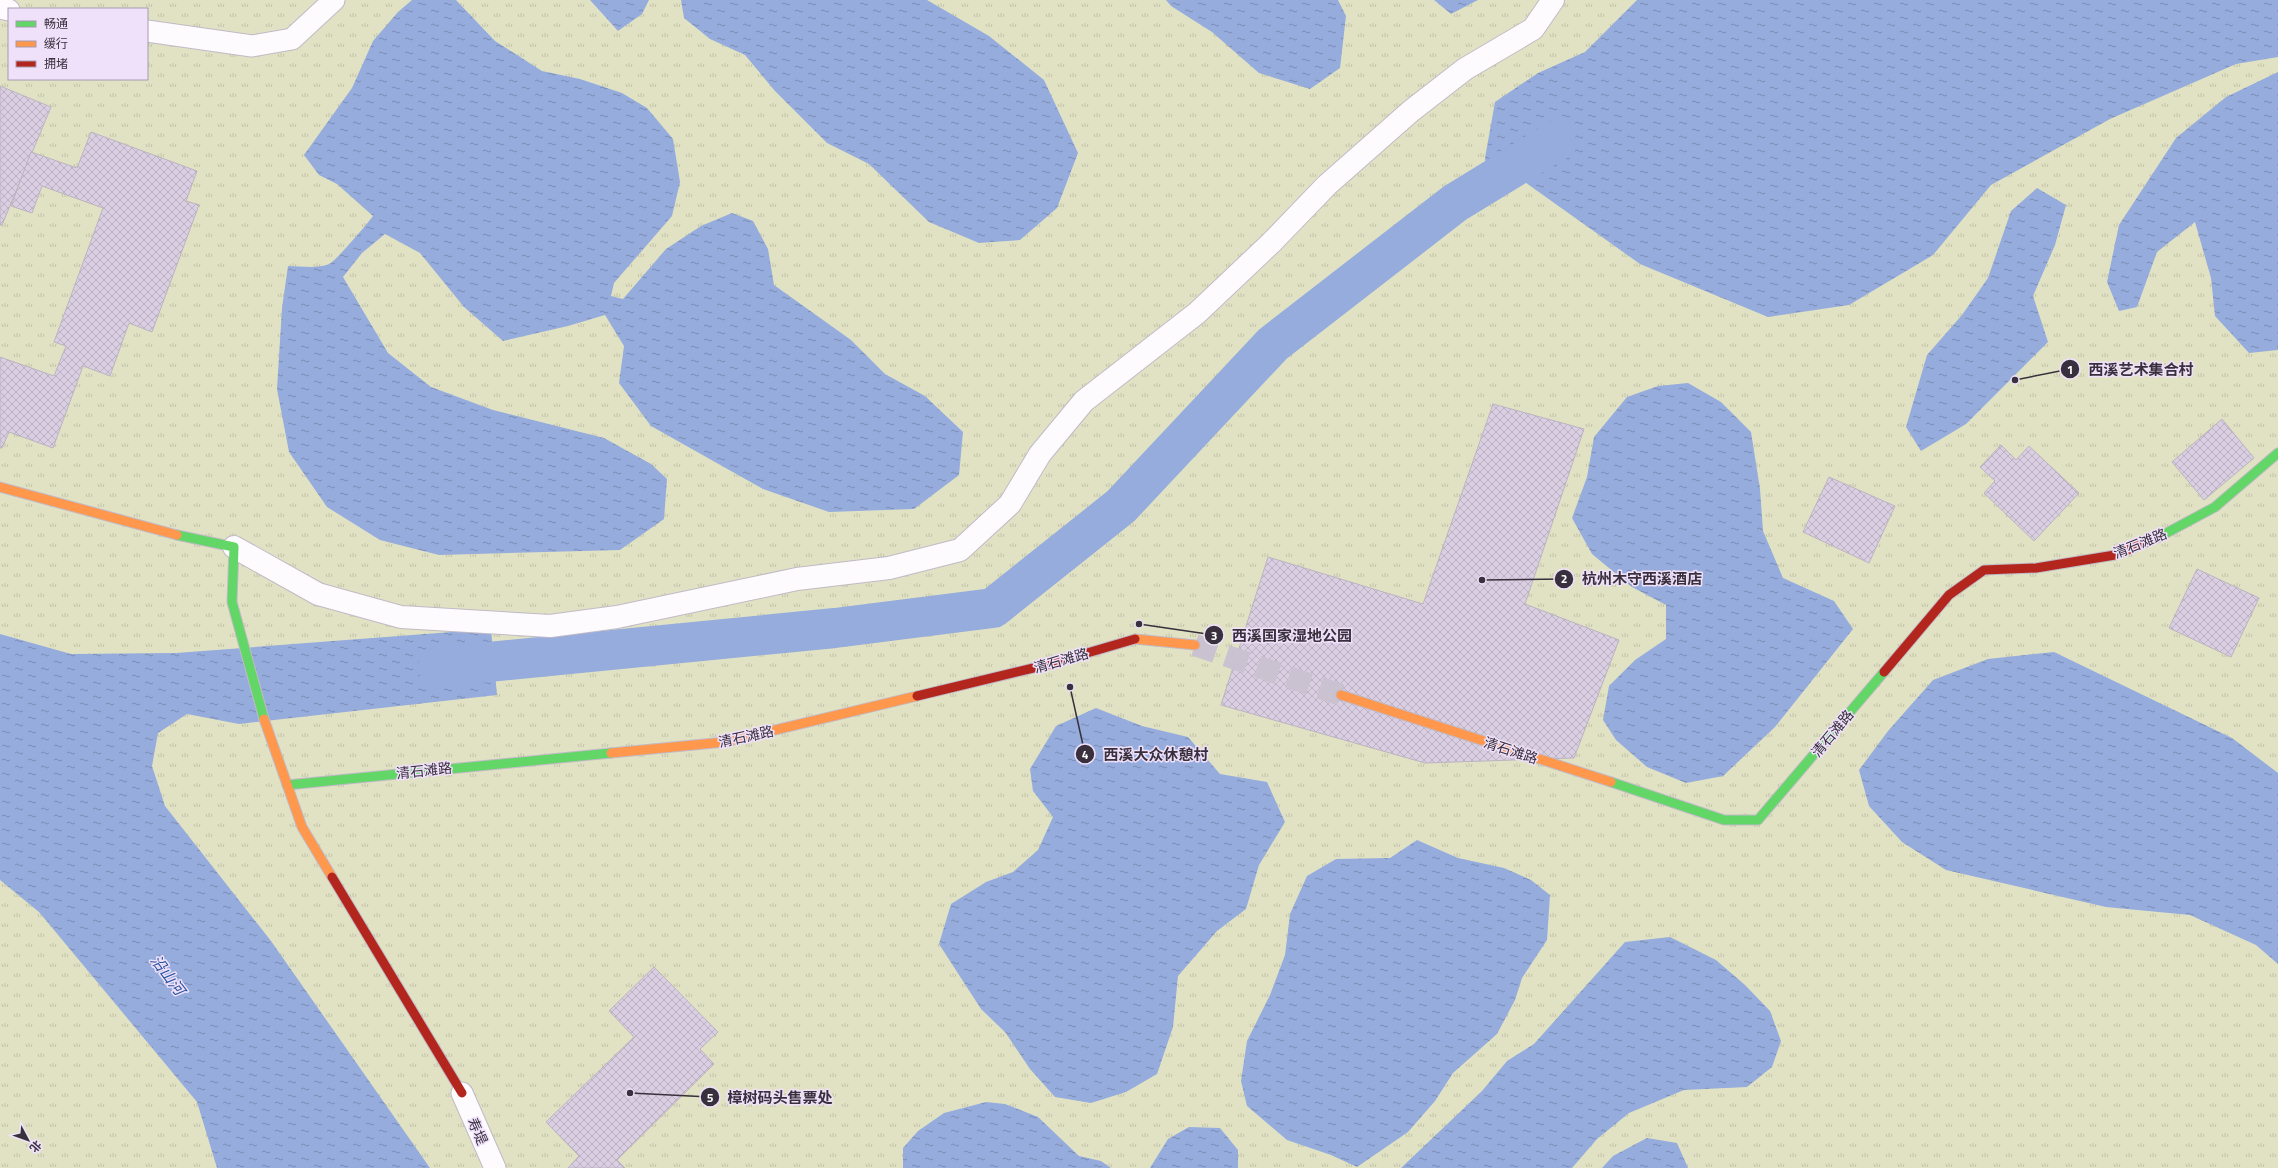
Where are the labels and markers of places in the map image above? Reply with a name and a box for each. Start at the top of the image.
callout: 西溪艺术集合村 [2060,356,2201,383]
callout: 杭州木守西溪酒店 [1554,565,1710,592]
callout: 西溪国家湿地公园 [1204,622,1360,649]
callout: 西溪大众休憩村 [1075,741,1216,768]
callout: 樟树码头售票处 [700,1084,841,1111]

